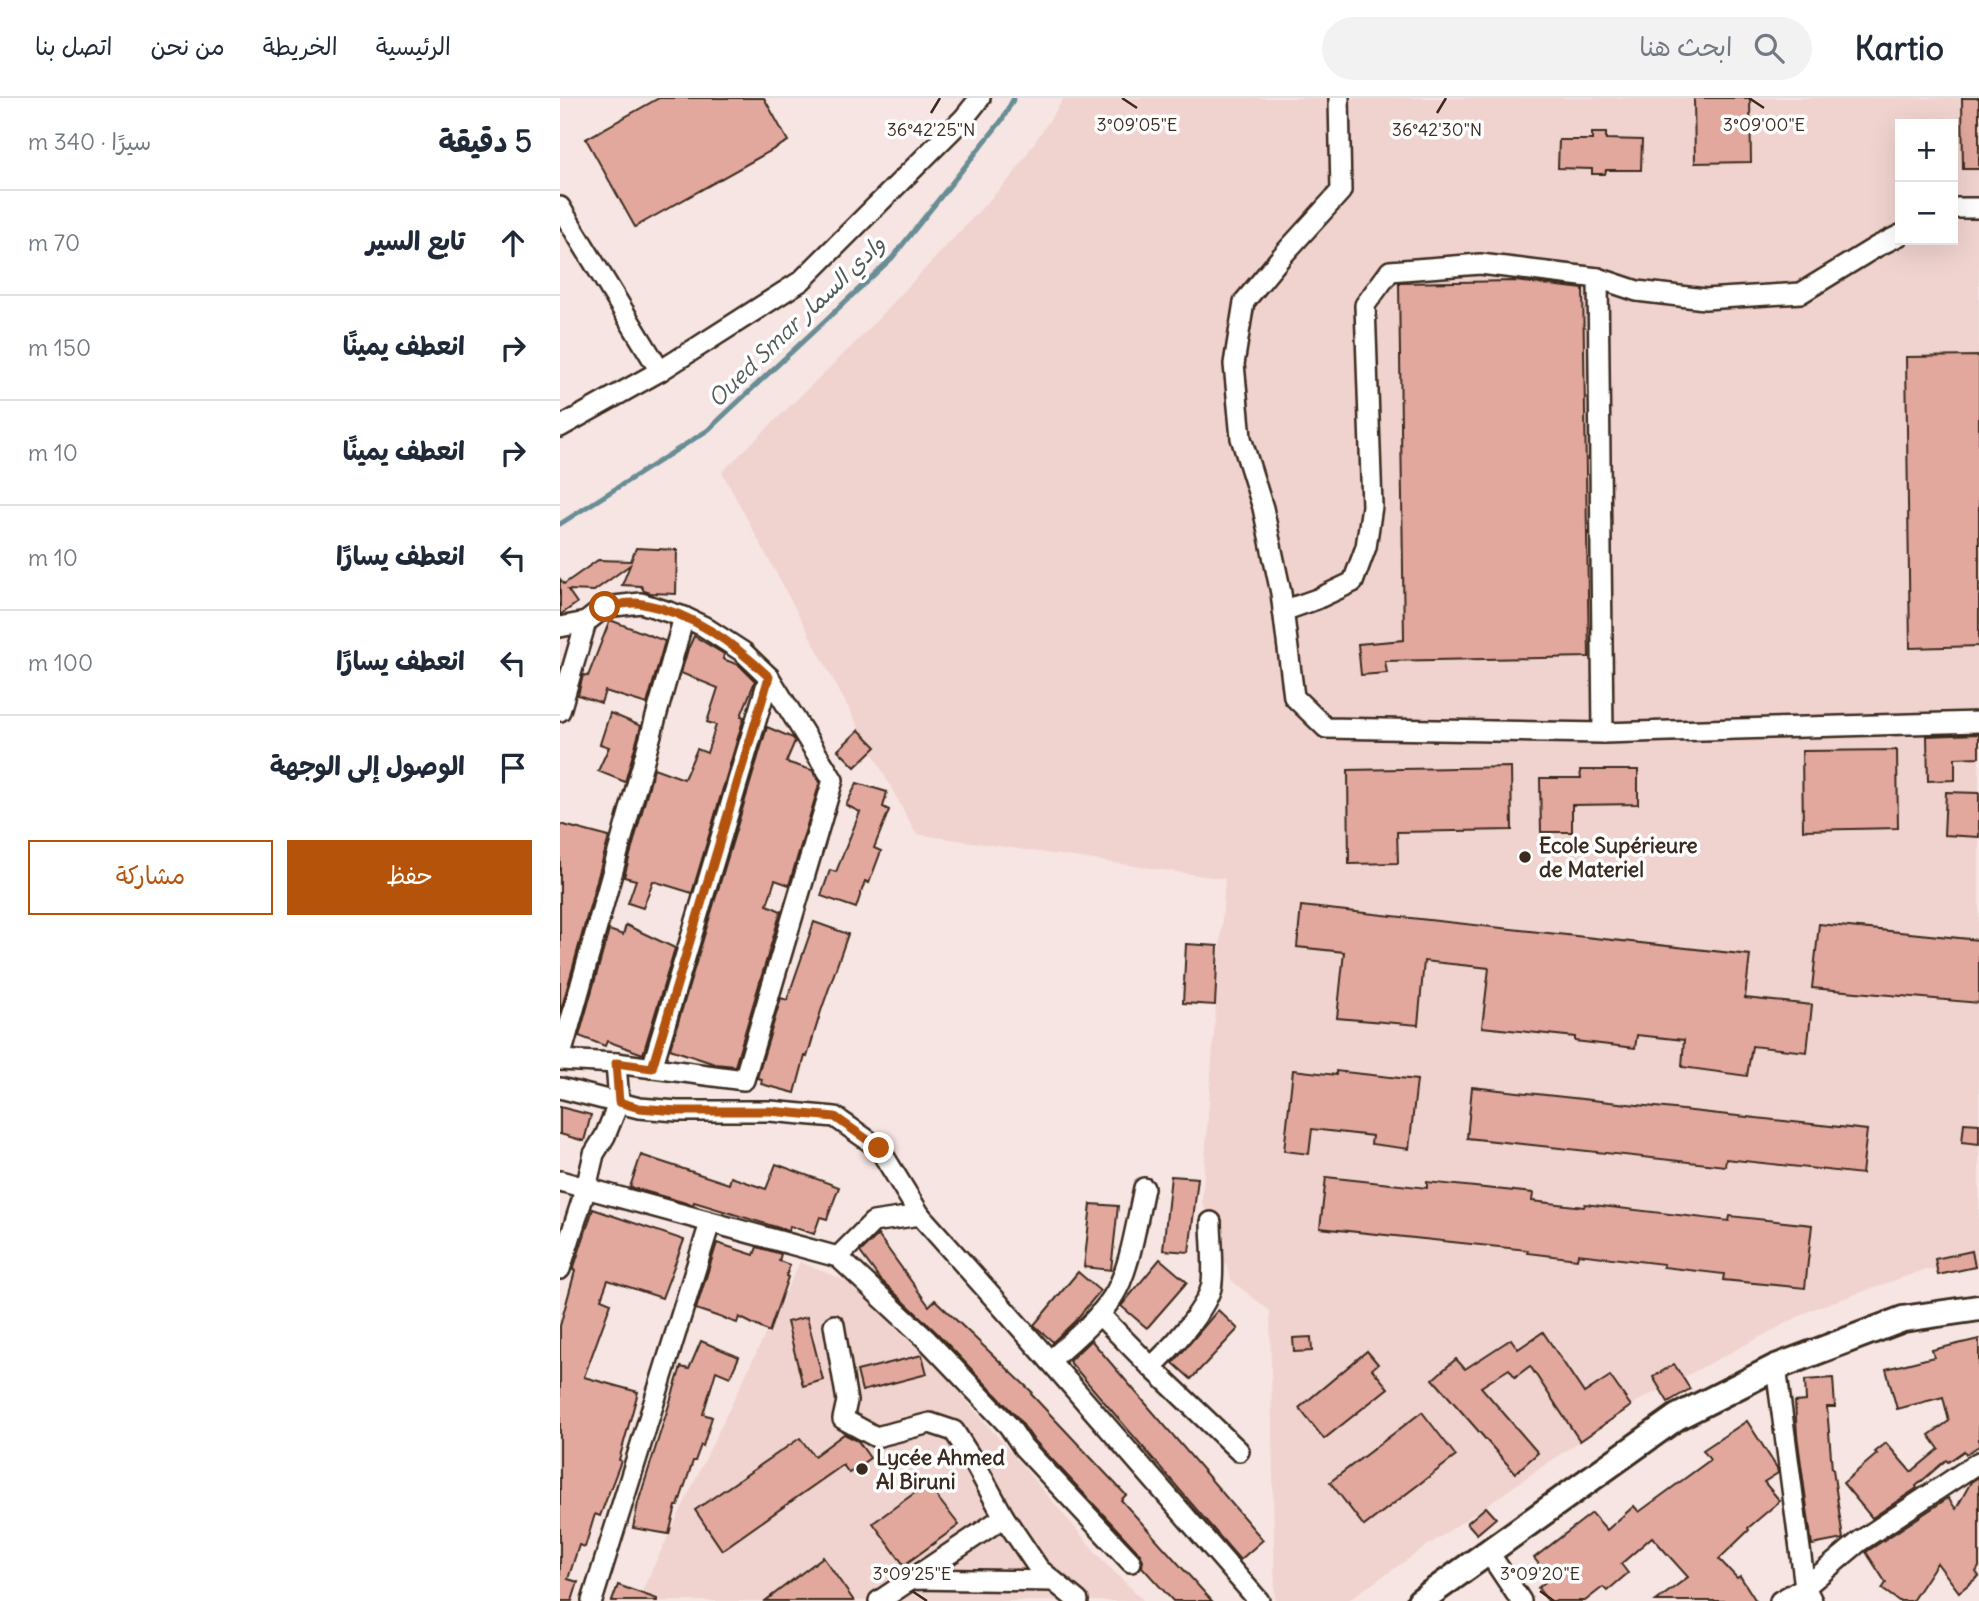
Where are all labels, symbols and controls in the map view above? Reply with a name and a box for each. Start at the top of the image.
search box [1322,17,1812,80]
text: Kartio [1854,27,1944,69]
icon: search [1750,29,1788,67]
text: ابحث هنا [1639,30,1732,63]
text: اتصل بنا [35,31,113,61]
text: من نحن [151,31,225,61]
text: الخريطة [263,31,338,61]
text: الرئيسية [376,31,451,61]
text: 3°09'05"E [1097,113,1177,136]
text: 3°09'00"E [1723,113,1805,136]
text: 36°42'25"N [887,118,975,141]
text: 36°42'30"N [1392,118,1482,141]
map controls [1895,119,1958,245]
button: + [1895,119,1958,182]
text: 5 دقيقة [438,122,532,160]
text: سيرًا · 340 m [28,127,151,156]
button: − [1895,182,1958,245]
text: تابع السير [366,224,465,257]
icon: ahead [494,224,532,262]
text: 70 m [28,228,80,257]
water label: Oued Smar وادي السمار [701,229,893,415]
text: انعطف يمينًا [343,329,465,362]
icon: right [494,329,532,367]
text: 150 m [28,333,91,362]
text: انعطف يمينًا [343,434,465,467]
icon: right [494,434,532,472]
text: 10 m [28,438,78,467]
text: انعطف يسارًا [336,539,465,572]
icon: left [494,539,532,577]
text: 10 m [28,543,78,572]
route start [589,591,620,622]
text: انعطف يسارًا [336,644,465,677]
icon: left [494,644,532,682]
text: 100 m [28,648,93,677]
text: الوصول إلى الوجهة [270,749,465,782]
icon: arrive [494,749,532,787]
place label: Ecole Supérieure de Materiel [1539,832,1698,883]
button: مشاركة [28,840,273,915]
button: حفظ [287,840,532,915]
marker: Ecole Supérieure de Materiel [1517,849,1533,865]
route end [863,1132,894,1163]
place label: Lycée Ahmed Al Biruni [876,1444,1005,1495]
marker: Lycée Ahmed Al Biruni [854,1461,870,1477]
text: 3°09'25"E [873,1562,951,1585]
text: 3°09'20"E [1500,1562,1580,1585]

